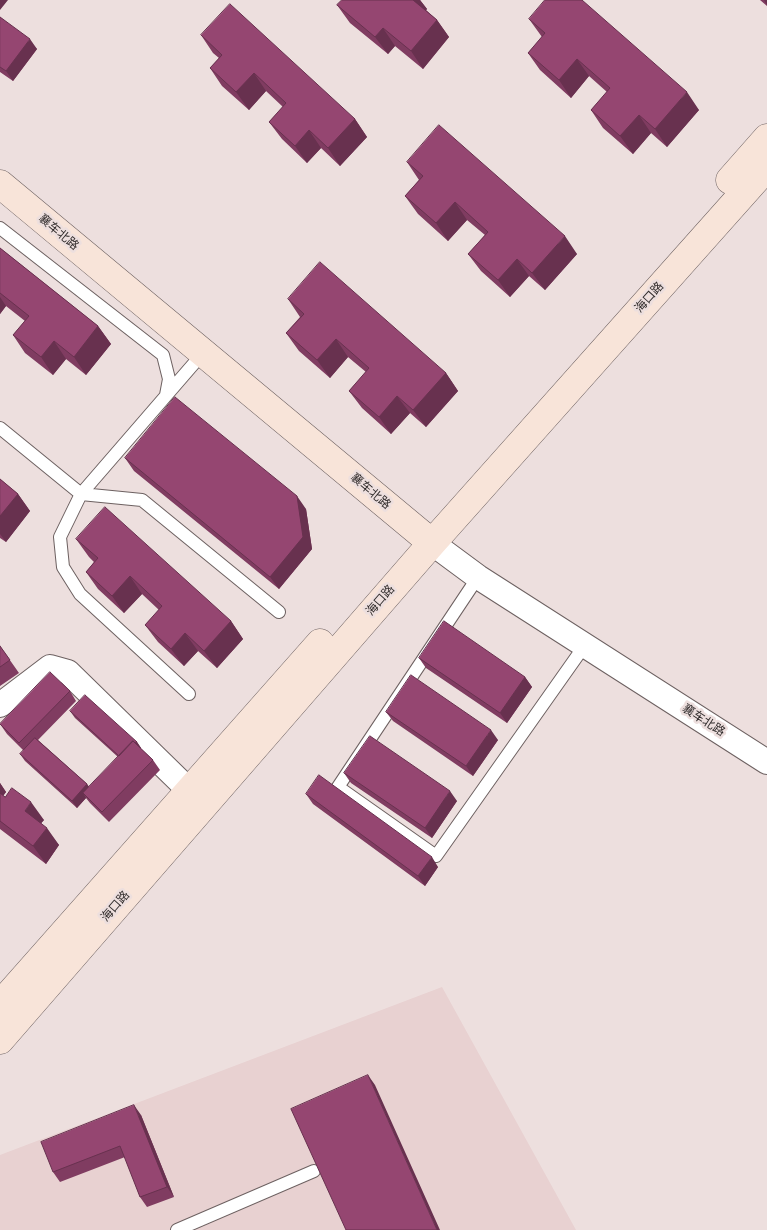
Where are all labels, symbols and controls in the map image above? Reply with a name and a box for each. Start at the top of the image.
street label: 襄车北路 [35,212,81,254]
street label: 海口路 [633,280,667,316]
street label: 襄车北路 [347,471,393,513]
street label: 海口路 [364,583,398,619]
street label: 襄车北路 [679,702,727,740]
street label: 海口路 [99,889,133,925]

